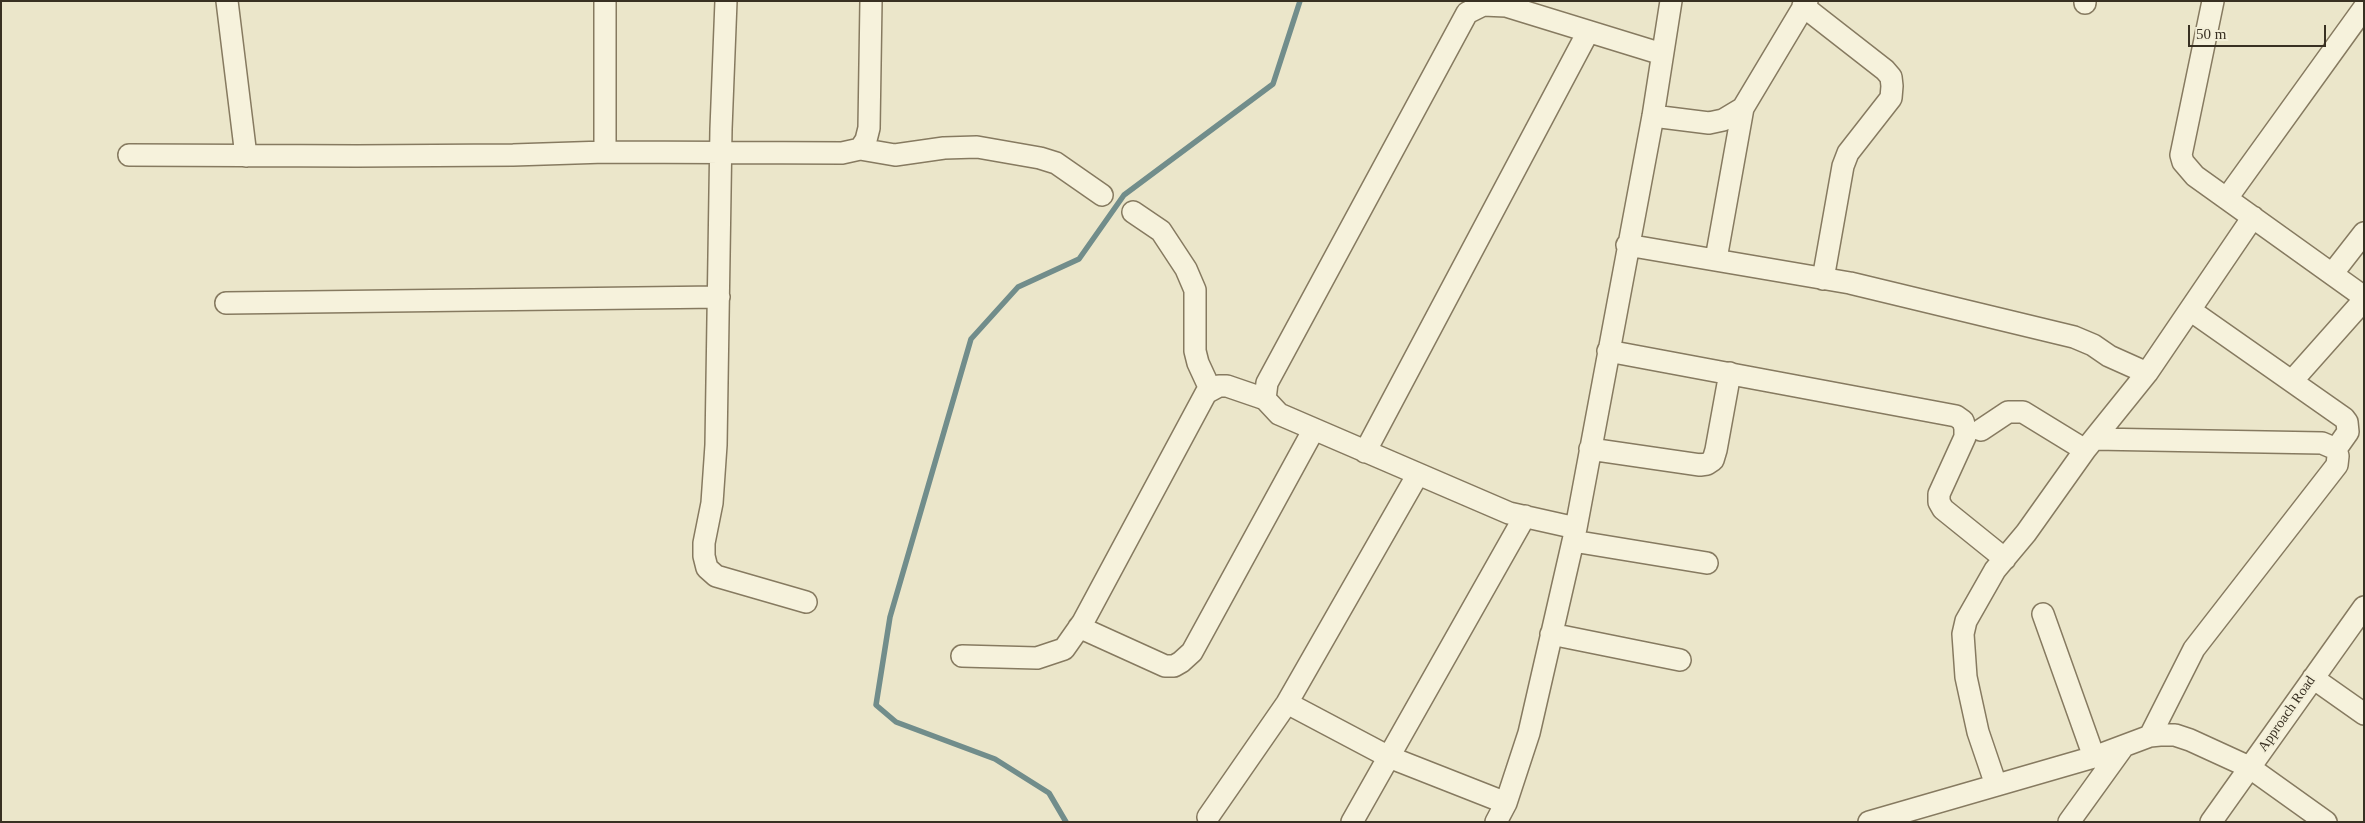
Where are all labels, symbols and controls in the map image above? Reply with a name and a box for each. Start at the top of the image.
scale bar [2190,15,2328,47]
text: 50 m [2196,26,2226,42]
street label: Approach Road [2255,673,2319,755]

